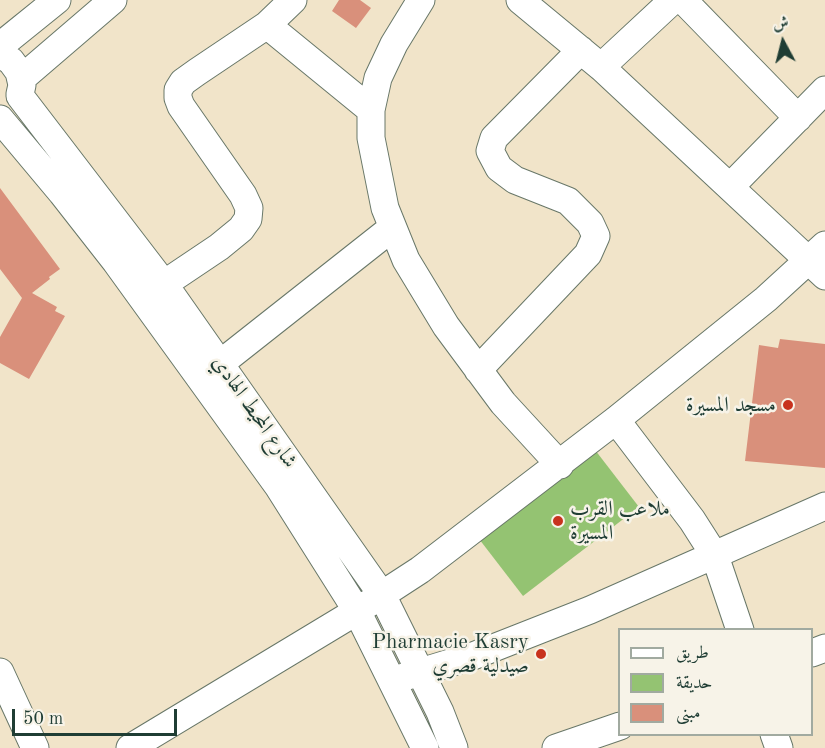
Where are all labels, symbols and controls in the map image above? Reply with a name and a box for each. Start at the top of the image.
north arrow [753,12,813,72]
text: ش [772,15,790,33]
street label: شارع المحيط الهادي [206,351,302,473]
place label: مسجد المسيرة [686,392,776,418]
marker: مسجد المسيرة [781,398,795,412]
place label: ملاعب القرب المسيرة [570,496,670,546]
marker: ملاعب القرب المسيرة [551,514,565,528]
legend [618,628,813,736]
place label: Pharmacie Kasry صيدلية قصري [372,629,529,679]
text: طريق [676,644,709,662]
marker: Pharmacie Kasry صيدلية قصري [534,647,548,661]
text: حديقة [676,674,712,692]
scale bar [15,697,180,735]
text: مبنى [676,704,701,722]
text: 50 m [23,710,63,728]

